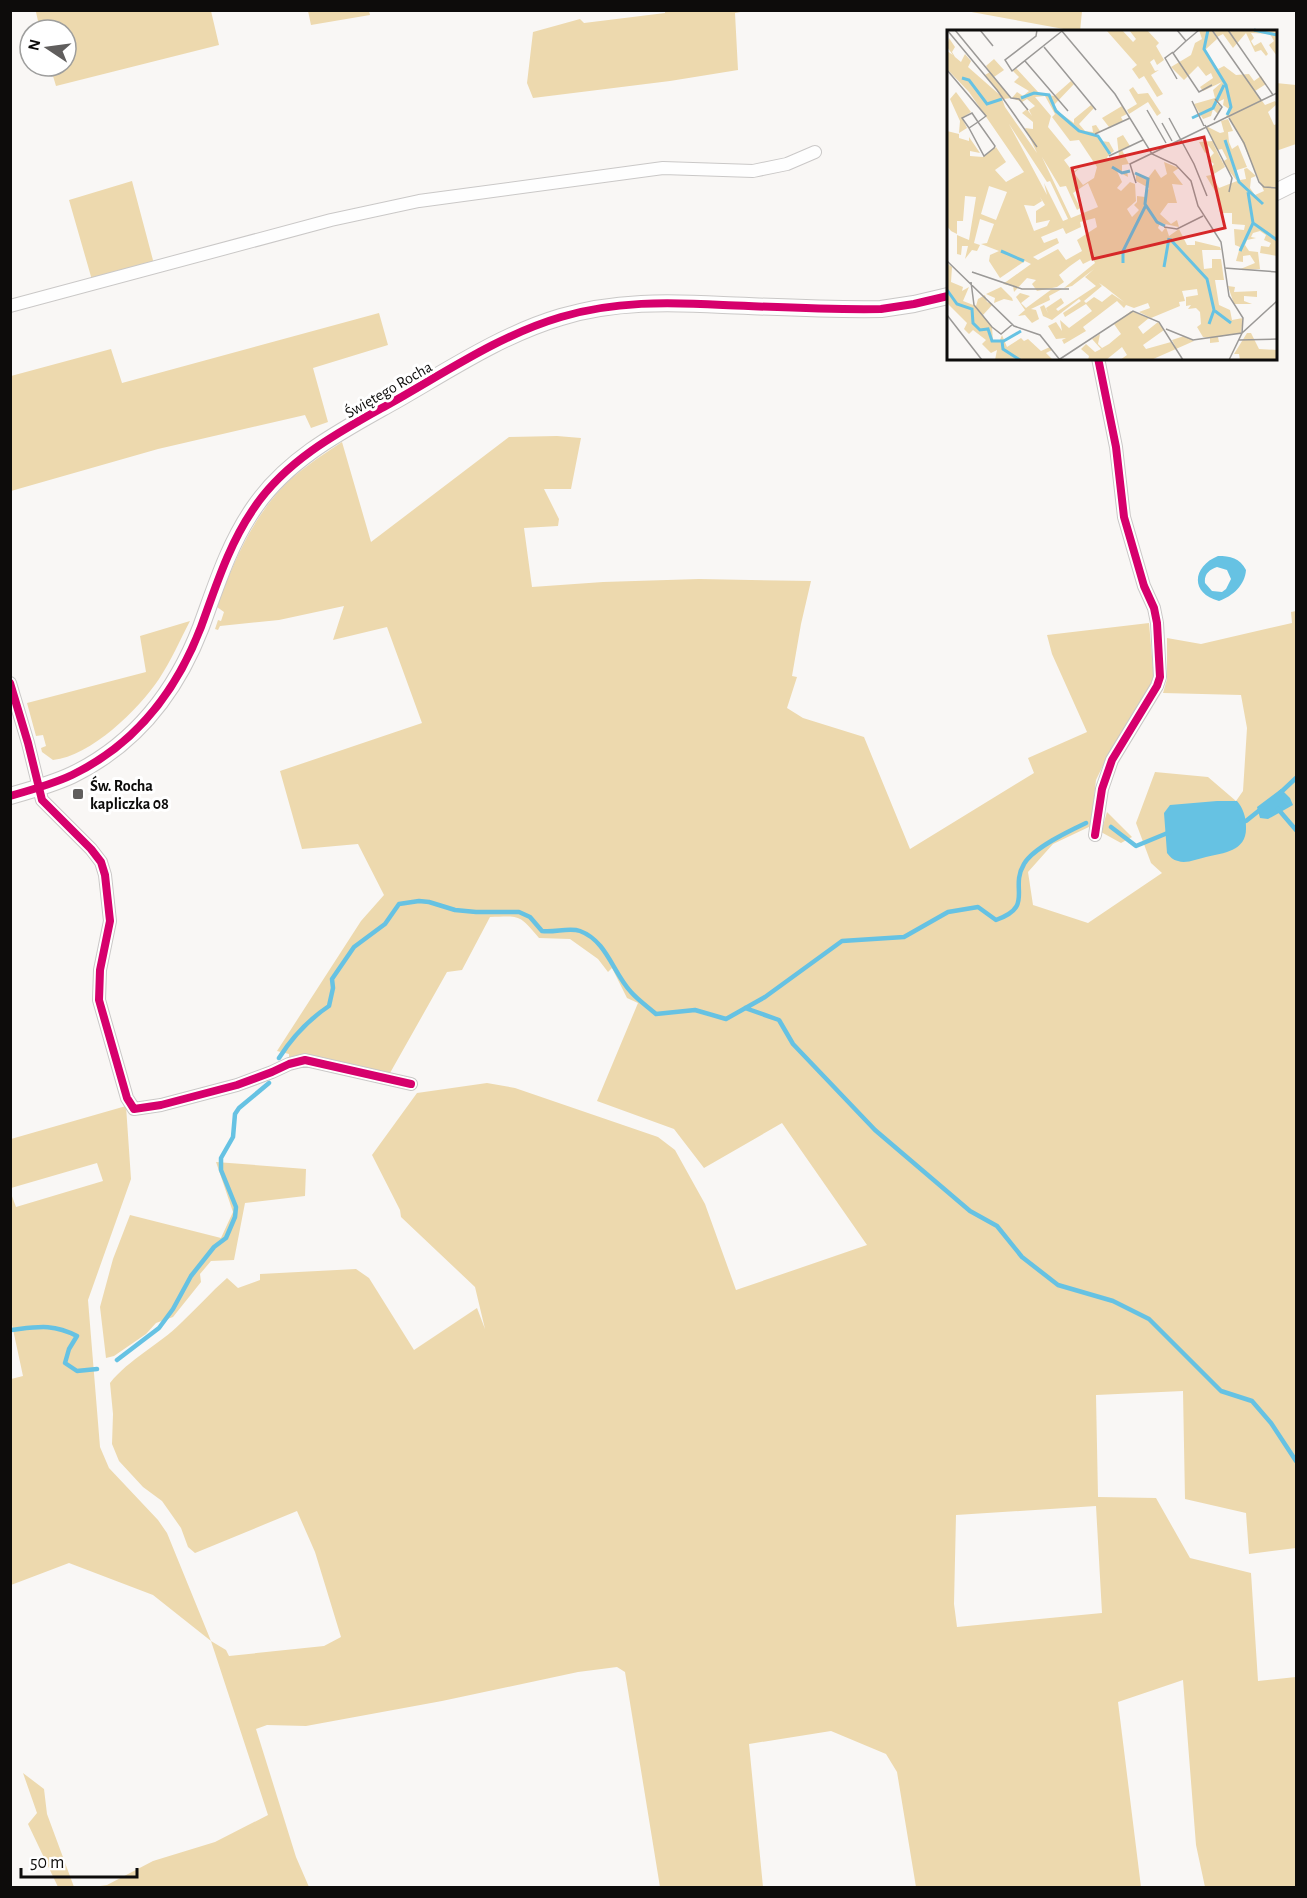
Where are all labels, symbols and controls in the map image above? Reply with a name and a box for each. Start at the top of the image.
north arrow [18,18,78,78]
inset map [947,30,1277,360]
text: N [25,38,43,52]
street label: Świętego Rocha [341,356,435,421]
place label: Św. Rocha kapliczka 08 [90,775,169,812]
marker: Św. Rocha kapliczka 08 [71,787,85,801]
scale bar [21,1841,136,1879]
text: 50 m [30,1854,64,1872]

